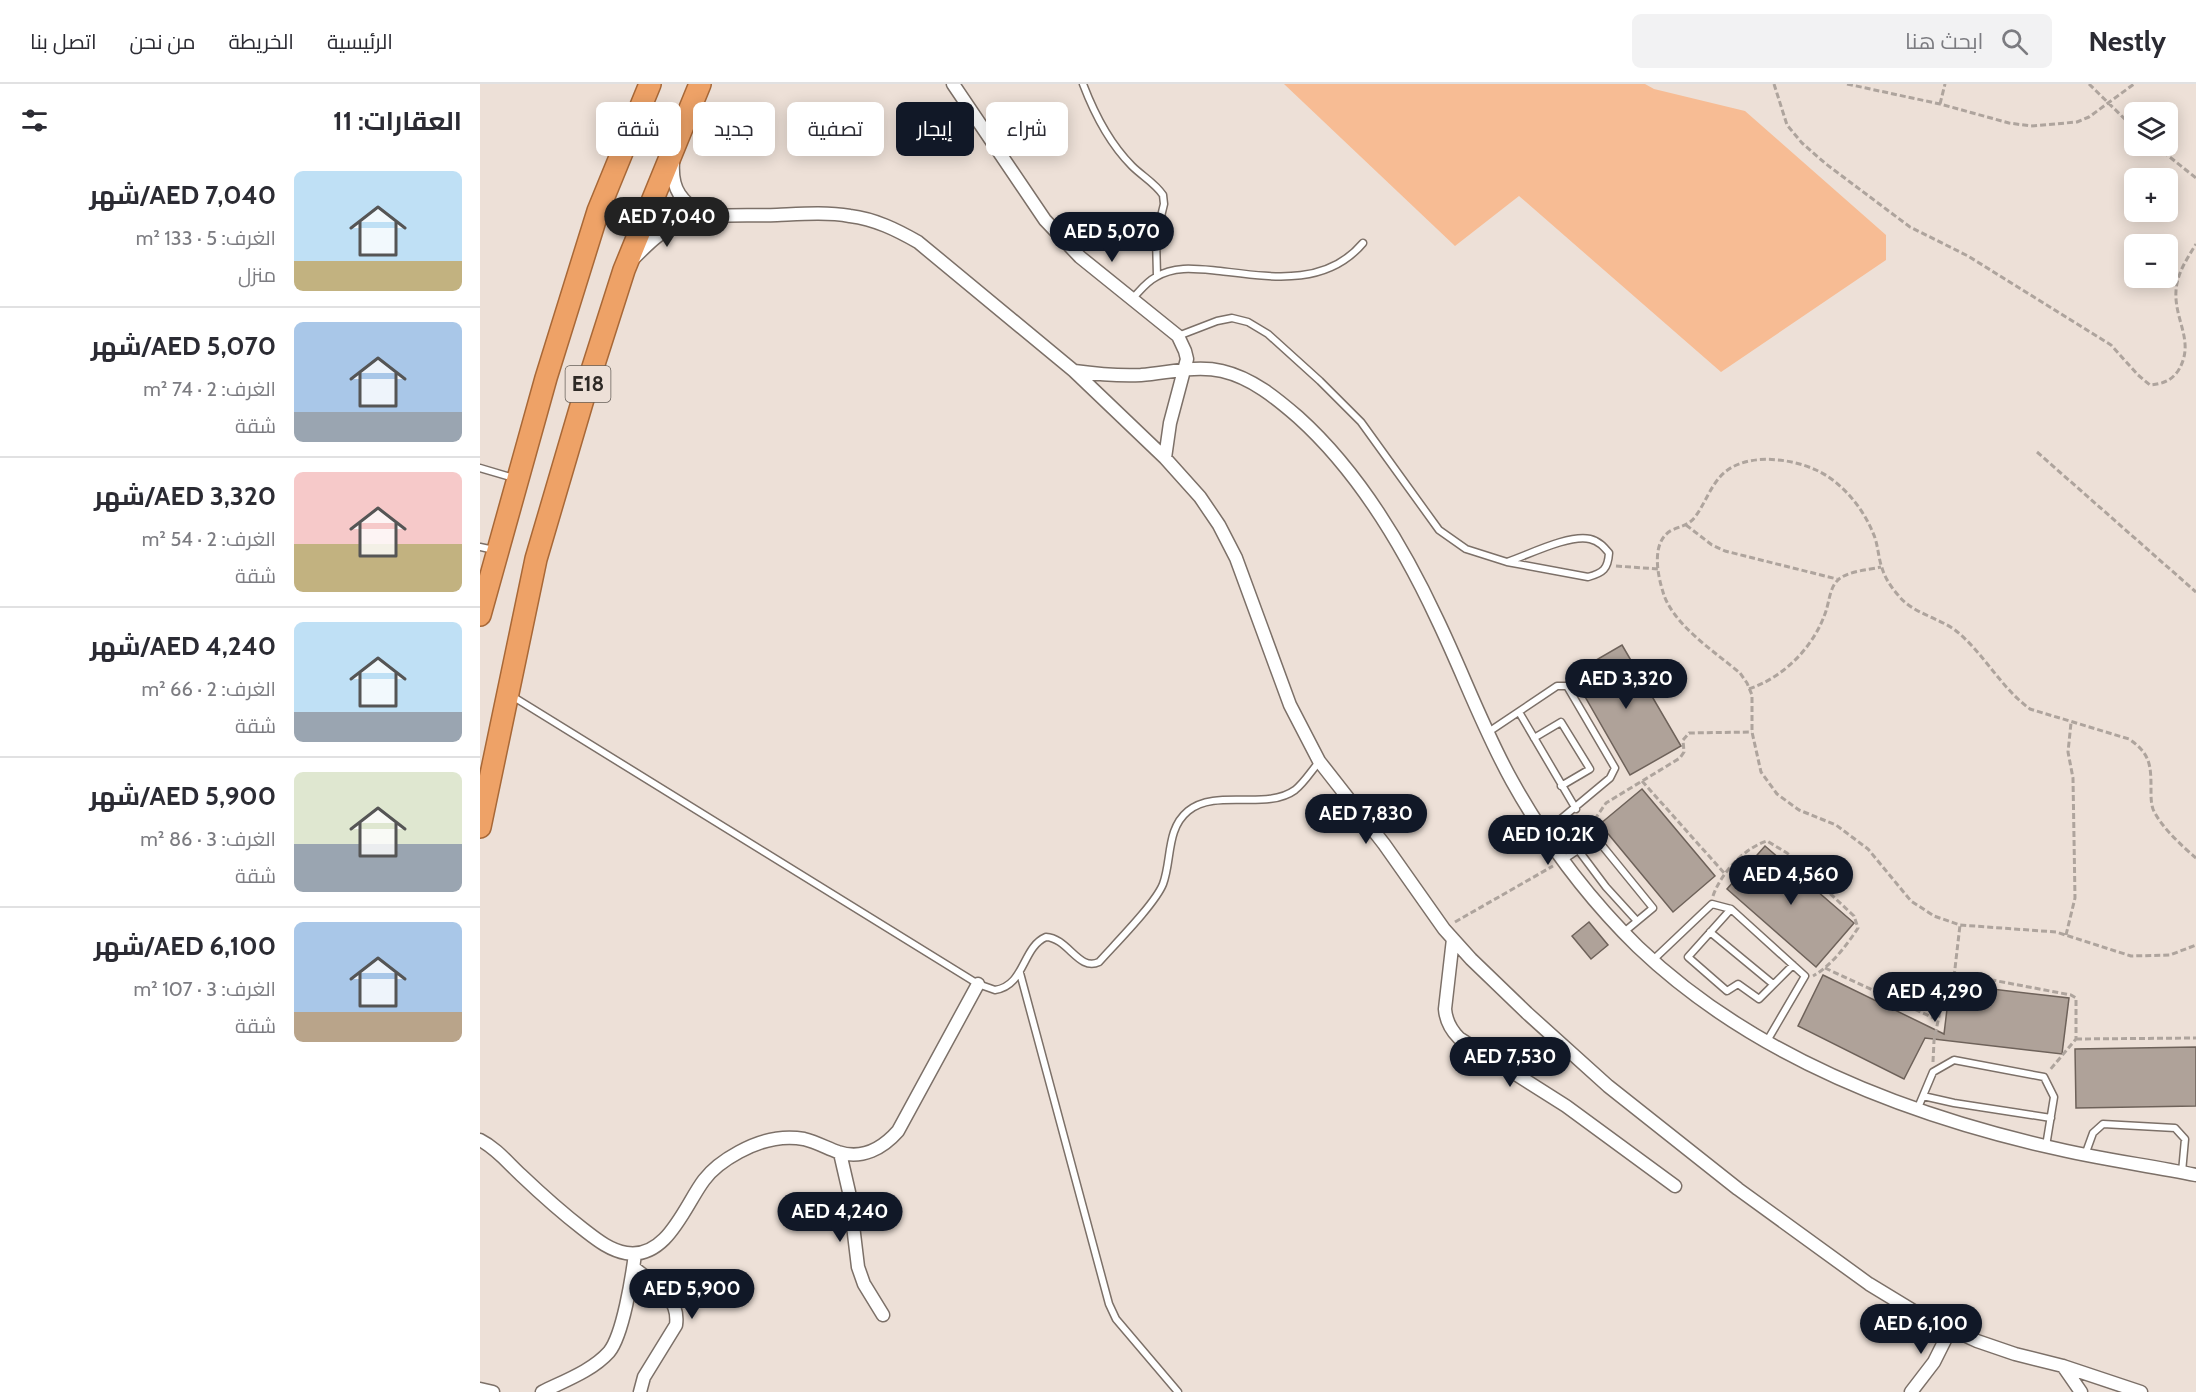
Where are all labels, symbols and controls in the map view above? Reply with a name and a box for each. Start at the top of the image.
search box [1632,14,2052,68]
text: Nestly [2088,24,2166,58]
icon: search [1998,25,2031,58]
text: ابحث هنا [1905,28,1983,55]
text: اتصل بنا [30,29,97,54]
text: من نحن [130,29,195,54]
text: الخريطة [228,29,294,54]
text: الرئيسية [327,29,393,54]
chip: شقة [596,102,681,156]
chip: جديد [693,102,775,156]
chip: تصفية [787,102,884,156]
chip: إيجار [896,102,974,156]
chip: شراء [986,102,1068,156]
map controls [2124,102,2178,288]
button: layers [2124,102,2178,156]
icon: filters [18,104,51,137]
text: العقارات: 11 [333,105,462,137]
button: + [2124,168,2178,222]
text: AED 7,040/شهر [89,179,276,211]
icon: home [342,195,414,267]
pin: AED 7,040 [598,197,736,248]
text: AED 7,040 [618,204,716,228]
pin: AED 5,070 [1043,212,1181,263]
text: AED 5,070 [1064,219,1160,243]
text: الغرف: 5 · 133 m² [136,226,276,250]
button: − [2124,234,2178,288]
text: منزل [238,263,276,287]
text: AED 5,070/شهر [91,330,276,362]
icon: home [342,346,414,418]
road number: E18 [566,366,610,402]
text: الغرف: 2 · 74 m² [143,377,276,401]
text: شقة [235,414,276,438]
text: AED 3,320/شهر [94,480,276,512]
icon: home [342,496,414,568]
text: الغرف: 2 · 54 m² [142,527,276,551]
text: شقة [235,564,276,588]
text: AED 4,240/شهر [90,630,276,662]
icon: home [342,646,414,718]
pin: AED 3,320 [1557,659,1695,710]
text: AED 3,320 [1579,666,1673,690]
text: الغرف: 2 · 66 m² [141,677,276,701]
text: شقة [235,714,276,738]
text: AED 5,900/شهر [89,780,276,812]
pin: AED 7,830 [1297,794,1435,845]
icon: home [342,796,414,868]
text: AED 7,830 [1319,801,1413,825]
pin: AED 10.2K [1479,815,1617,866]
text: AED 10.2K [1502,822,1594,846]
text: الغرف: 3 · 86 m² [140,827,276,851]
pin: AED 4,560 [1722,855,1860,906]
text: AED 4,560 [1743,862,1839,886]
text: شقة [235,864,276,888]
text: AED 6,100/شهر [94,930,276,962]
icon: home [342,946,414,1018]
pin: AED 4,290 [1866,972,2004,1023]
text: الغرف: 3 · 107 m² [133,977,276,1001]
text: AED 4,290 [1887,979,1983,1003]
text: شقة [235,1014,276,1038]
pin: AED 7,530 [1441,1037,1579,1088]
text: AED 7,530 [1464,1044,1556,1068]
pin: AED 4,240 [771,1192,909,1243]
text: AED 4,240 [792,1199,888,1223]
pin: AED 5,900 [623,1269,761,1320]
text: AED 5,900 [643,1276,741,1300]
pin: AED 6,100 [1852,1304,1990,1355]
text: AED 6,100 [1874,1311,1968,1335]

